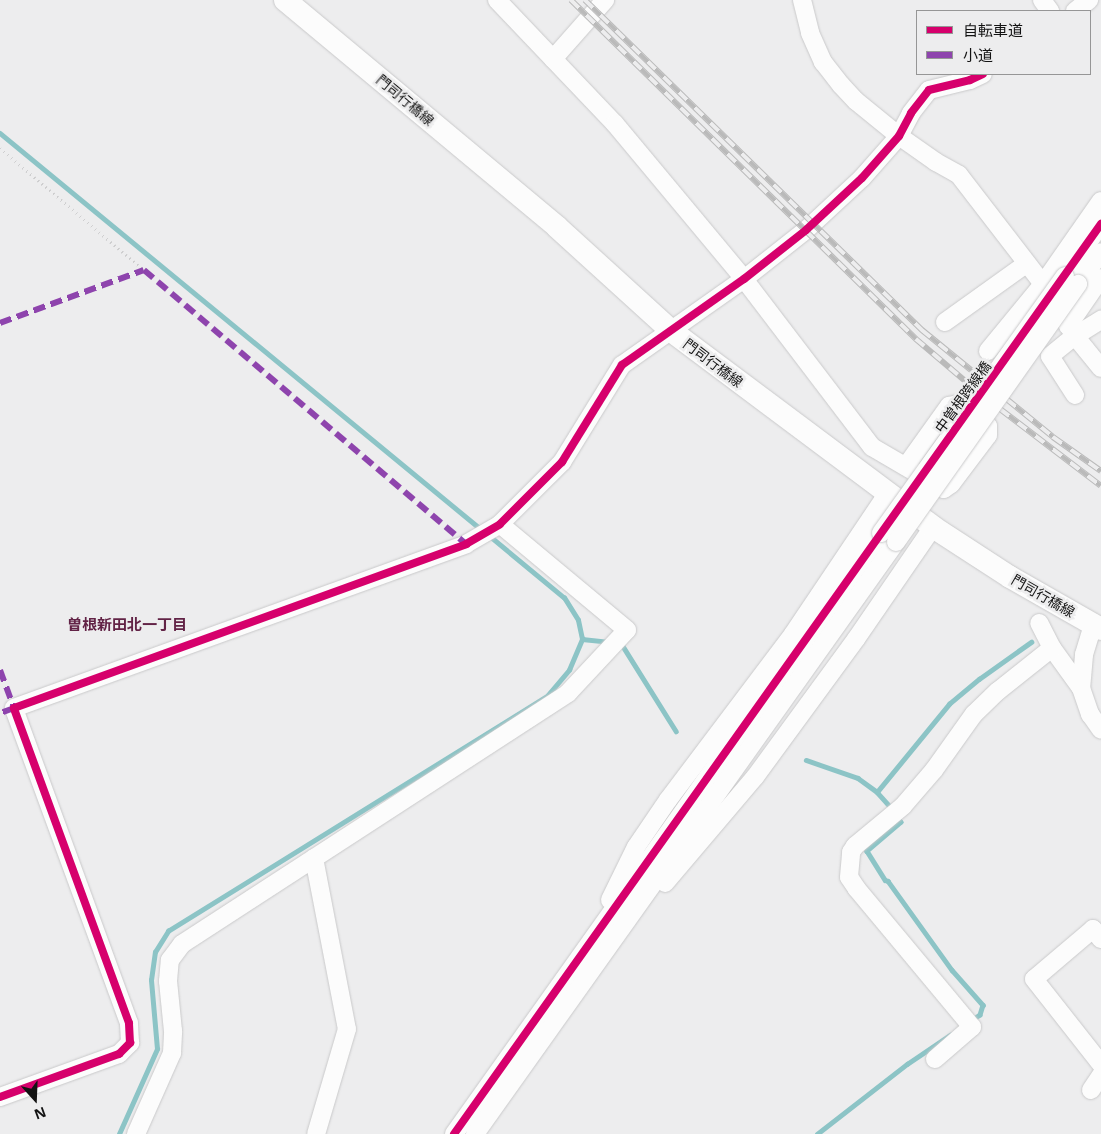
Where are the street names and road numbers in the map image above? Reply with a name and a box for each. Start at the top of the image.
street label: 門司行橋線 [373,71,437,129]
street label: 門司行橋線 [680,335,746,391]
street label: 中曽根跨線橋 [932,358,994,436]
street label: 門司行橋線 [1008,571,1078,621]

